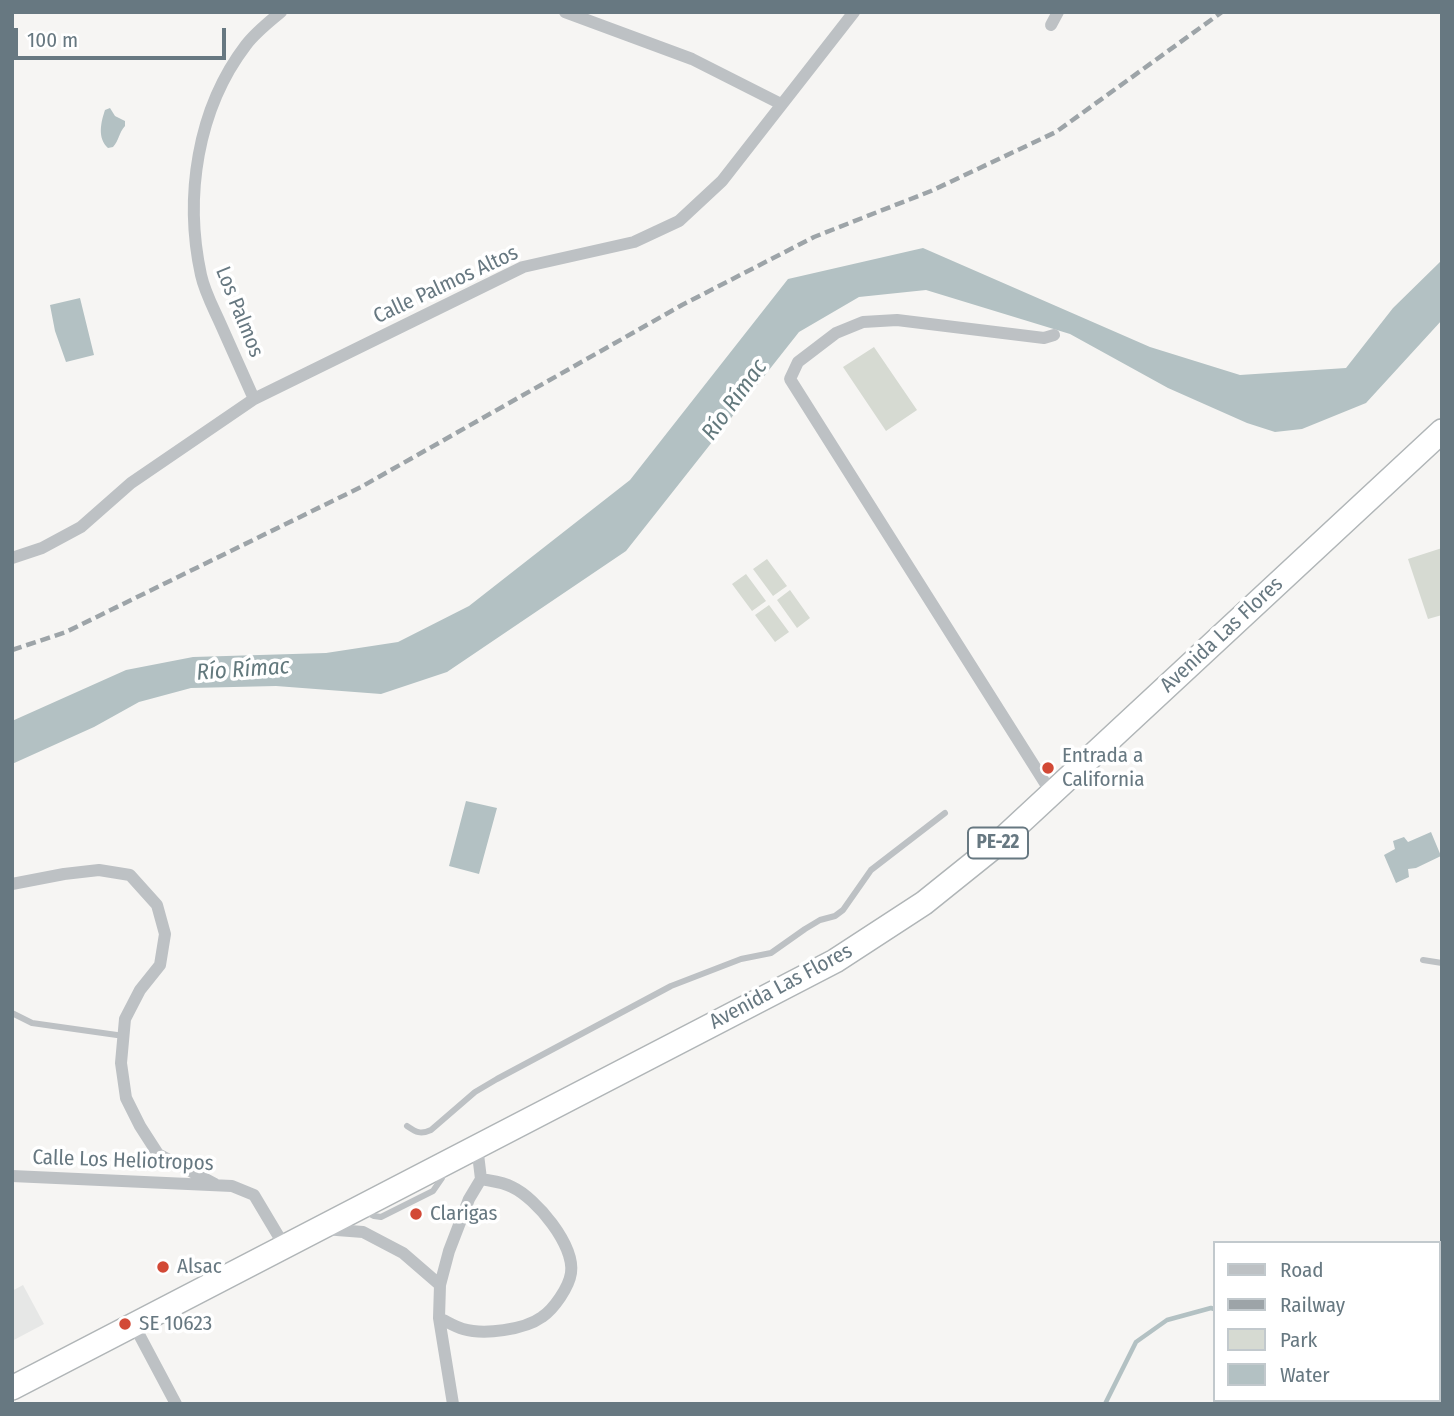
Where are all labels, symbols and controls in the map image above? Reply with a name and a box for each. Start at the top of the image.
scale bar [18,14,229,58]
text: 100 m [27,27,78,53]
street label: Calle Palmos Altos [370,240,522,330]
street label: Los Palmos [209,263,269,361]
water label: Río Rímac [696,354,774,446]
street label: Avenida Las Flores [1156,572,1288,698]
water label: Río Rímac [196,653,290,687]
place label: Entrada a California [1062,743,1145,793]
marker: Entrada a California [1040,760,1056,776]
road number: PE-22 [968,828,1028,858]
street label: Avenida Las Flores [705,939,857,1035]
street label: Calle Los Heliotropos [32,1145,214,1177]
place label: Clarigas [430,1201,497,1227]
marker: Clarigas [408,1206,424,1222]
legend [1212,1241,1440,1402]
place label: Alsac [177,1254,222,1280]
text: Road [1280,1257,1324,1283]
marker: Alsac [155,1259,171,1275]
text: Railway [1280,1292,1345,1318]
place label: SE 10623 [139,1311,212,1337]
marker: SE 10623 [117,1316,133,1332]
text: Park [1280,1327,1317,1353]
text: Water [1280,1362,1330,1388]

